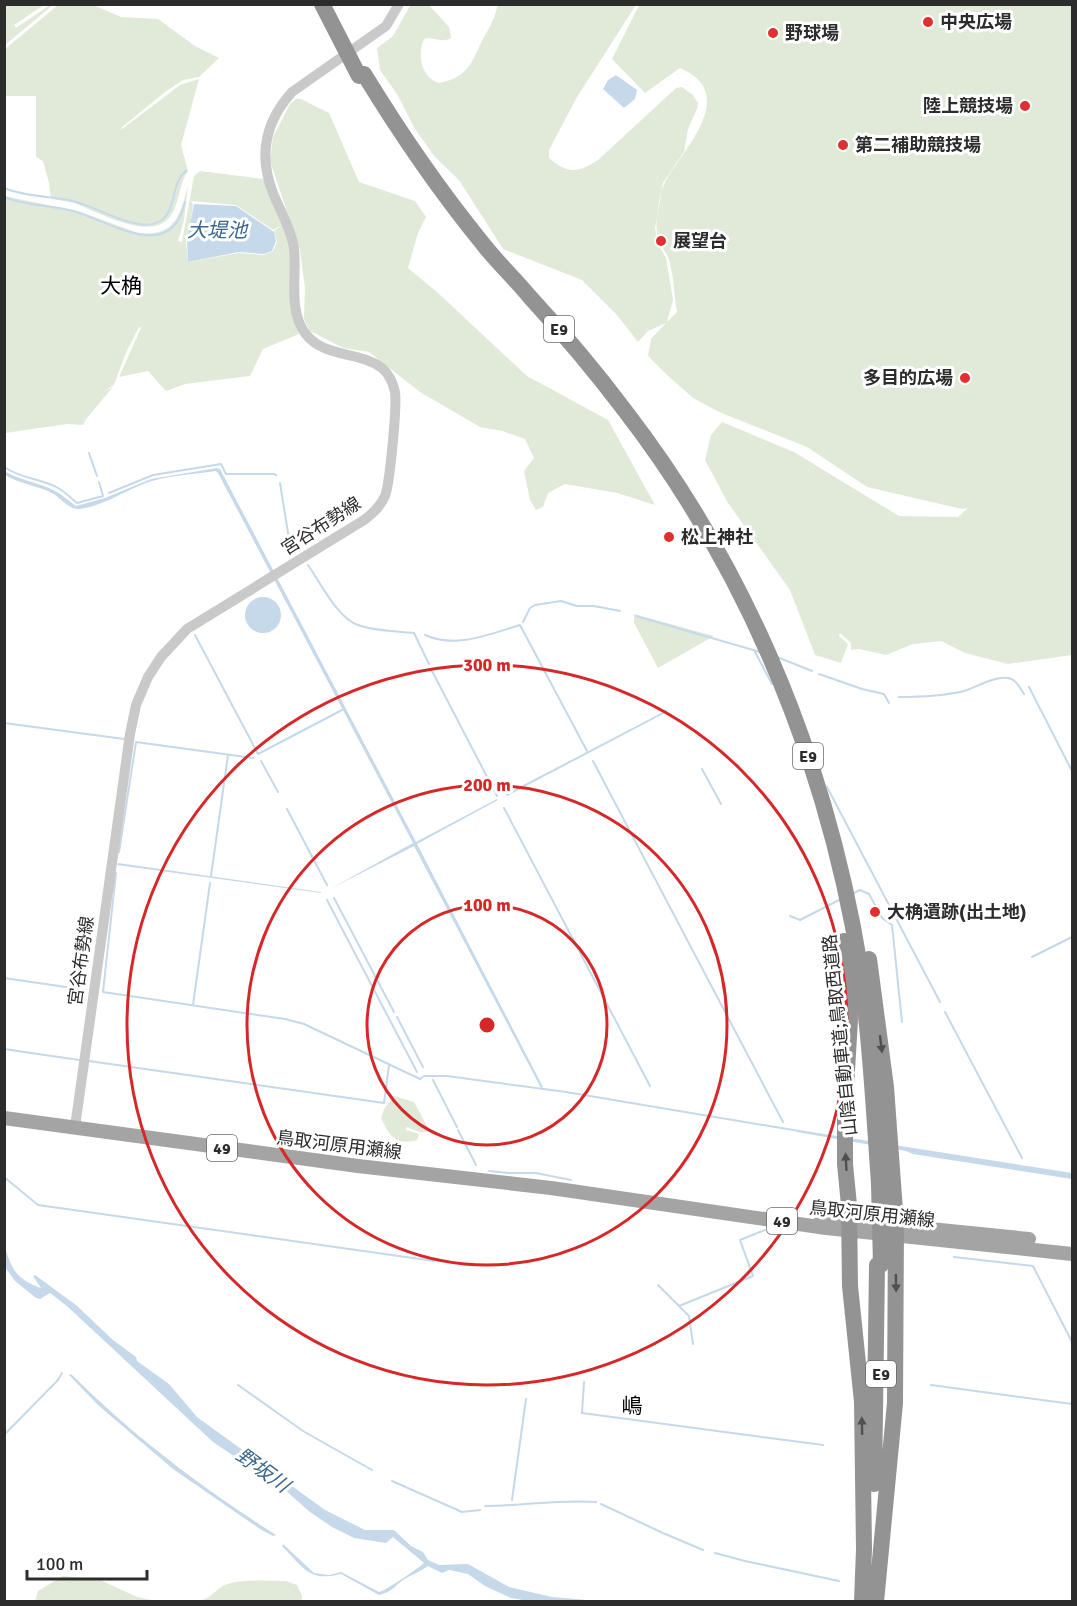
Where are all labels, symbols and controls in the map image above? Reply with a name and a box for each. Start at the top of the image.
place label: 中央広場 [940,11,1012,33]
marker: 中央広場 [921,15,935,29]
place label: 野球場 [785,22,839,44]
marker: 野球場 [766,26,780,40]
place label: 陸上競技場 [923,95,1013,117]
marker: 陸上競技場 [1018,99,1032,113]
place label: 第二補助競技場 [855,134,981,156]
marker: 第二補助競技場 [836,138,850,152]
water label: 大堤池 [187,218,249,243]
place label: 展望台 [673,230,727,252]
marker: 展望台 [654,234,668,248]
district label: 大桷 [100,273,142,299]
road number: E9 [544,316,574,342]
place label: 多目的広場 [863,367,953,389]
marker: 多目的広場 [958,371,972,385]
street label: 宮谷布勢線 [277,492,365,560]
place label: 松上神社 [681,526,753,548]
marker: 松上神社 [662,530,676,544]
text: 300 m [463,654,511,676]
road number: E9 [793,743,823,769]
text: 200 m [463,774,511,796]
text: 100 m [463,894,511,916]
place label: 大桷遺跡(出土地) [887,901,1027,923]
marker: 大桷遺跡(出土地) [868,905,882,919]
street label: 宮谷布勢線 [64,915,98,1007]
street label: 山陰自動車道;鳥取西道路 [818,933,862,1137]
centre of rings [477,1015,497,1035]
one-way arrow [877,1035,886,1054]
street label: 鳥取河原用瀬線 [275,1126,403,1164]
road number: 49 [207,1135,237,1161]
one-way arrow [841,1152,850,1171]
street label: 鳥取河原用瀬線 [808,1196,936,1232]
road number: 49 [767,1208,797,1234]
one-way arrow [891,1273,901,1292]
road number: E9 [866,1361,896,1387]
district label: 嶋 [622,1393,643,1419]
one-way arrow [857,1416,867,1435]
water label: 野坂川 [231,1443,296,1499]
scale bar [27,1543,147,1581]
text: 100 m [36,1553,83,1575]

